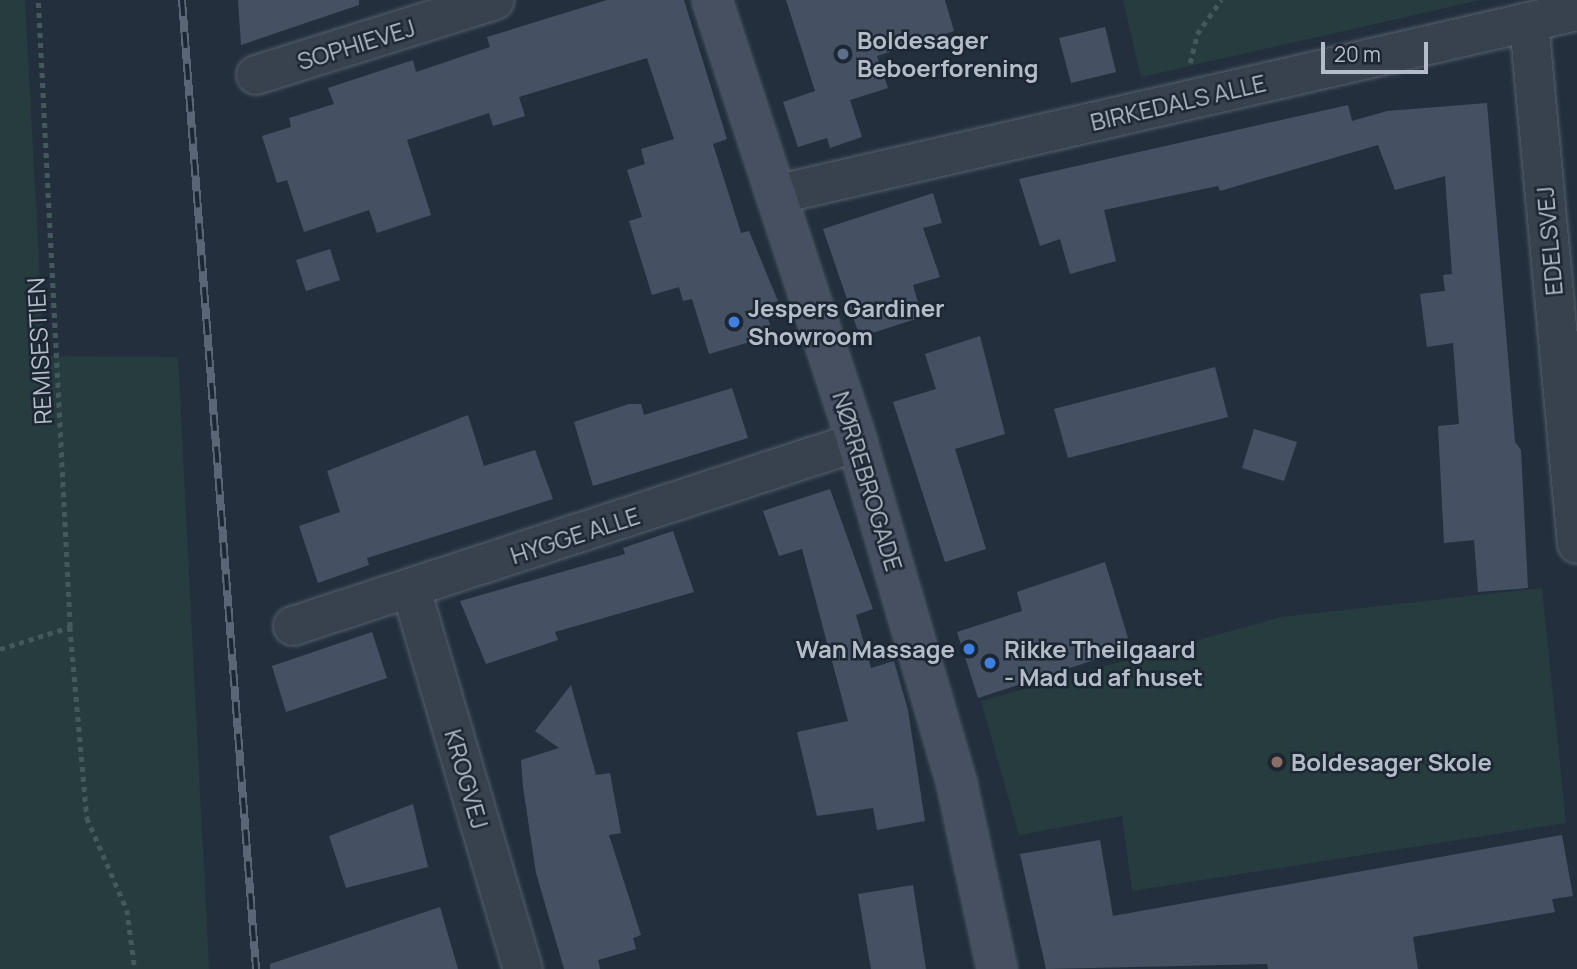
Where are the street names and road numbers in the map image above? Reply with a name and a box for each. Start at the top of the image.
street label: SOPHIEVEJ [294,12,418,76]
street label: BIRKEDALS ALLE [1087,68,1269,136]
street label: EDELSVEJ [1530,185,1568,297]
street label: REMISESTIEN [21,277,57,425]
street label: NØRREBROGADE [827,388,909,574]
street label: HYGGE ALLE [507,501,643,569]
street label: KROGVEJ [439,726,495,832]

